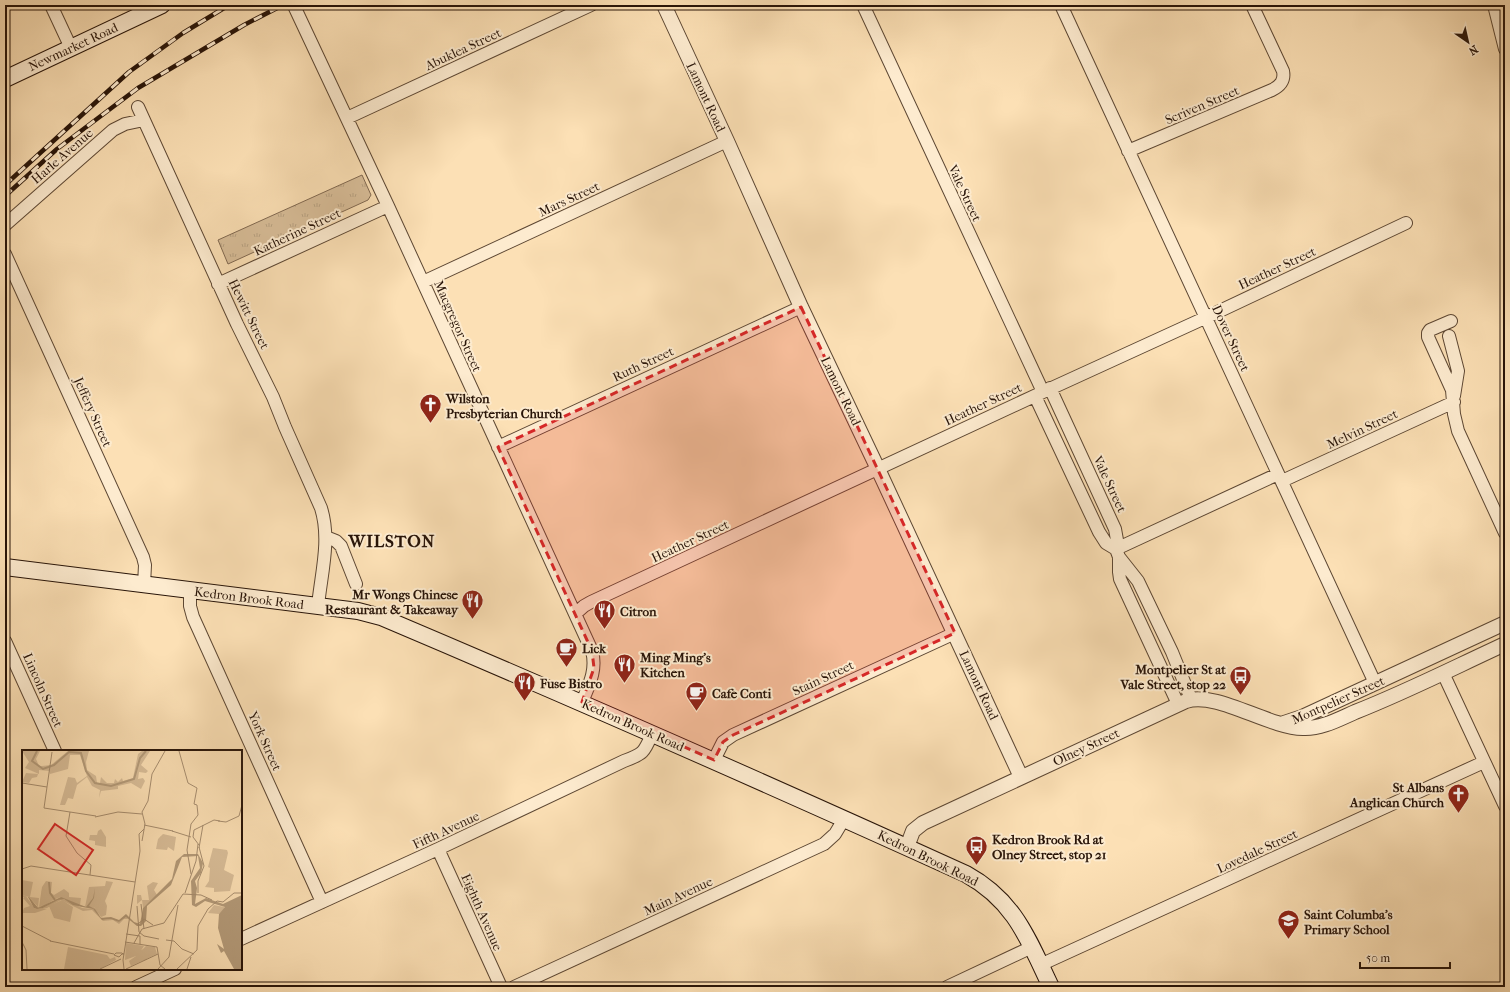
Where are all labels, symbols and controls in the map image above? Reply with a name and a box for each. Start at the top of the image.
street label: Newmarket Road [26,19,121,74]
north arrow [1448,22,1488,62]
street label: Abuklea Street [422,25,504,74]
text: N [1466,42,1480,58]
street label: Lamont Road [683,60,729,135]
street label: Scriven Street [1163,83,1242,127]
street label: Harle Avenue [28,125,96,187]
street label: Vale Street [945,161,985,224]
street label: Mars Street [536,178,602,220]
street label: Katherine Street [251,205,343,259]
street label: Heather Street [1236,243,1318,292]
street label: Hewitt Street [226,276,273,352]
street label: Macgregor Street [431,278,485,374]
street label: Dover Street [1209,302,1253,374]
street label: Ruth Street [610,343,676,385]
street label: Lamont Road [818,354,865,429]
street label: Jeffery Street [71,374,115,449]
street label: Heather Street [942,379,1024,428]
place label: Wilston Presbyterian Church [445,391,563,422]
church icon: Wilston Presbyterian Church [417,392,443,425]
street label: Melvin Street [1324,406,1400,452]
street label: Vale Street [1090,452,1130,515]
street label: Heather Street [649,516,731,565]
district label: WILSTON [348,531,435,551]
street label: Kedron Brook Road [193,584,306,612]
place label: Mr Wongs Chinese Restaurant & Takeaway [325,587,459,618]
restaurant icon: Mr Wongs Chinese Restaurant & Takeaway [460,588,486,621]
restaurant icon: Citron [591,598,617,631]
place label: Citron [620,604,657,619]
cafe icon: Lick [553,635,579,668]
place label: Lick [582,641,607,656]
street label: Lamont Road [956,648,1002,723]
place label: Ming Ming's Kitchen [639,650,711,680]
street label: Lincoln Street [20,651,66,730]
restaurant icon: Ming Ming's Kitchen [611,651,637,684]
street label: Stain Street [790,657,856,699]
place label: Montpelier St at Vale Street, stop 22 [1120,662,1226,693]
bus stop icon: Montpelier St at Vale Street, stop 22 [1228,663,1254,696]
restaurant icon: Fuse Bistro [512,670,538,703]
street label: Montpelier Street [1289,673,1387,727]
place label: Fuse Bistro [539,676,603,691]
cafe icon: Cafe Conti [683,680,709,713]
place label: Cafe Conti [712,686,771,701]
street label: Kedron Brook Road [579,696,687,755]
street label: York Street [245,708,285,773]
street label: Olney Street [1050,725,1122,769]
inset map [22,750,242,970]
place label: St Albans Anglican Church [1349,780,1445,811]
church icon: St Albans Anglican Church [1446,781,1472,814]
street label: Fifth Avenue [410,808,482,852]
street label: Lovedale Street [1214,826,1300,876]
street label: Kedron Brook Road [875,827,982,889]
place label: Kedron Brook Rd at Olney Street, stop 21 [992,832,1107,863]
bus stop icon: Kedron Brook Rd at Olney Street, stop 21 [964,833,990,866]
street label: Eighth Avenue [458,871,506,953]
street label: Main Avenue [641,873,715,918]
place label: Saint Columba's Primary School [1304,907,1393,938]
school or university icon: Saint Columba's Primary School [1276,908,1302,941]
scale bar [1360,944,1450,970]
text: 50 m [1366,951,1390,965]

